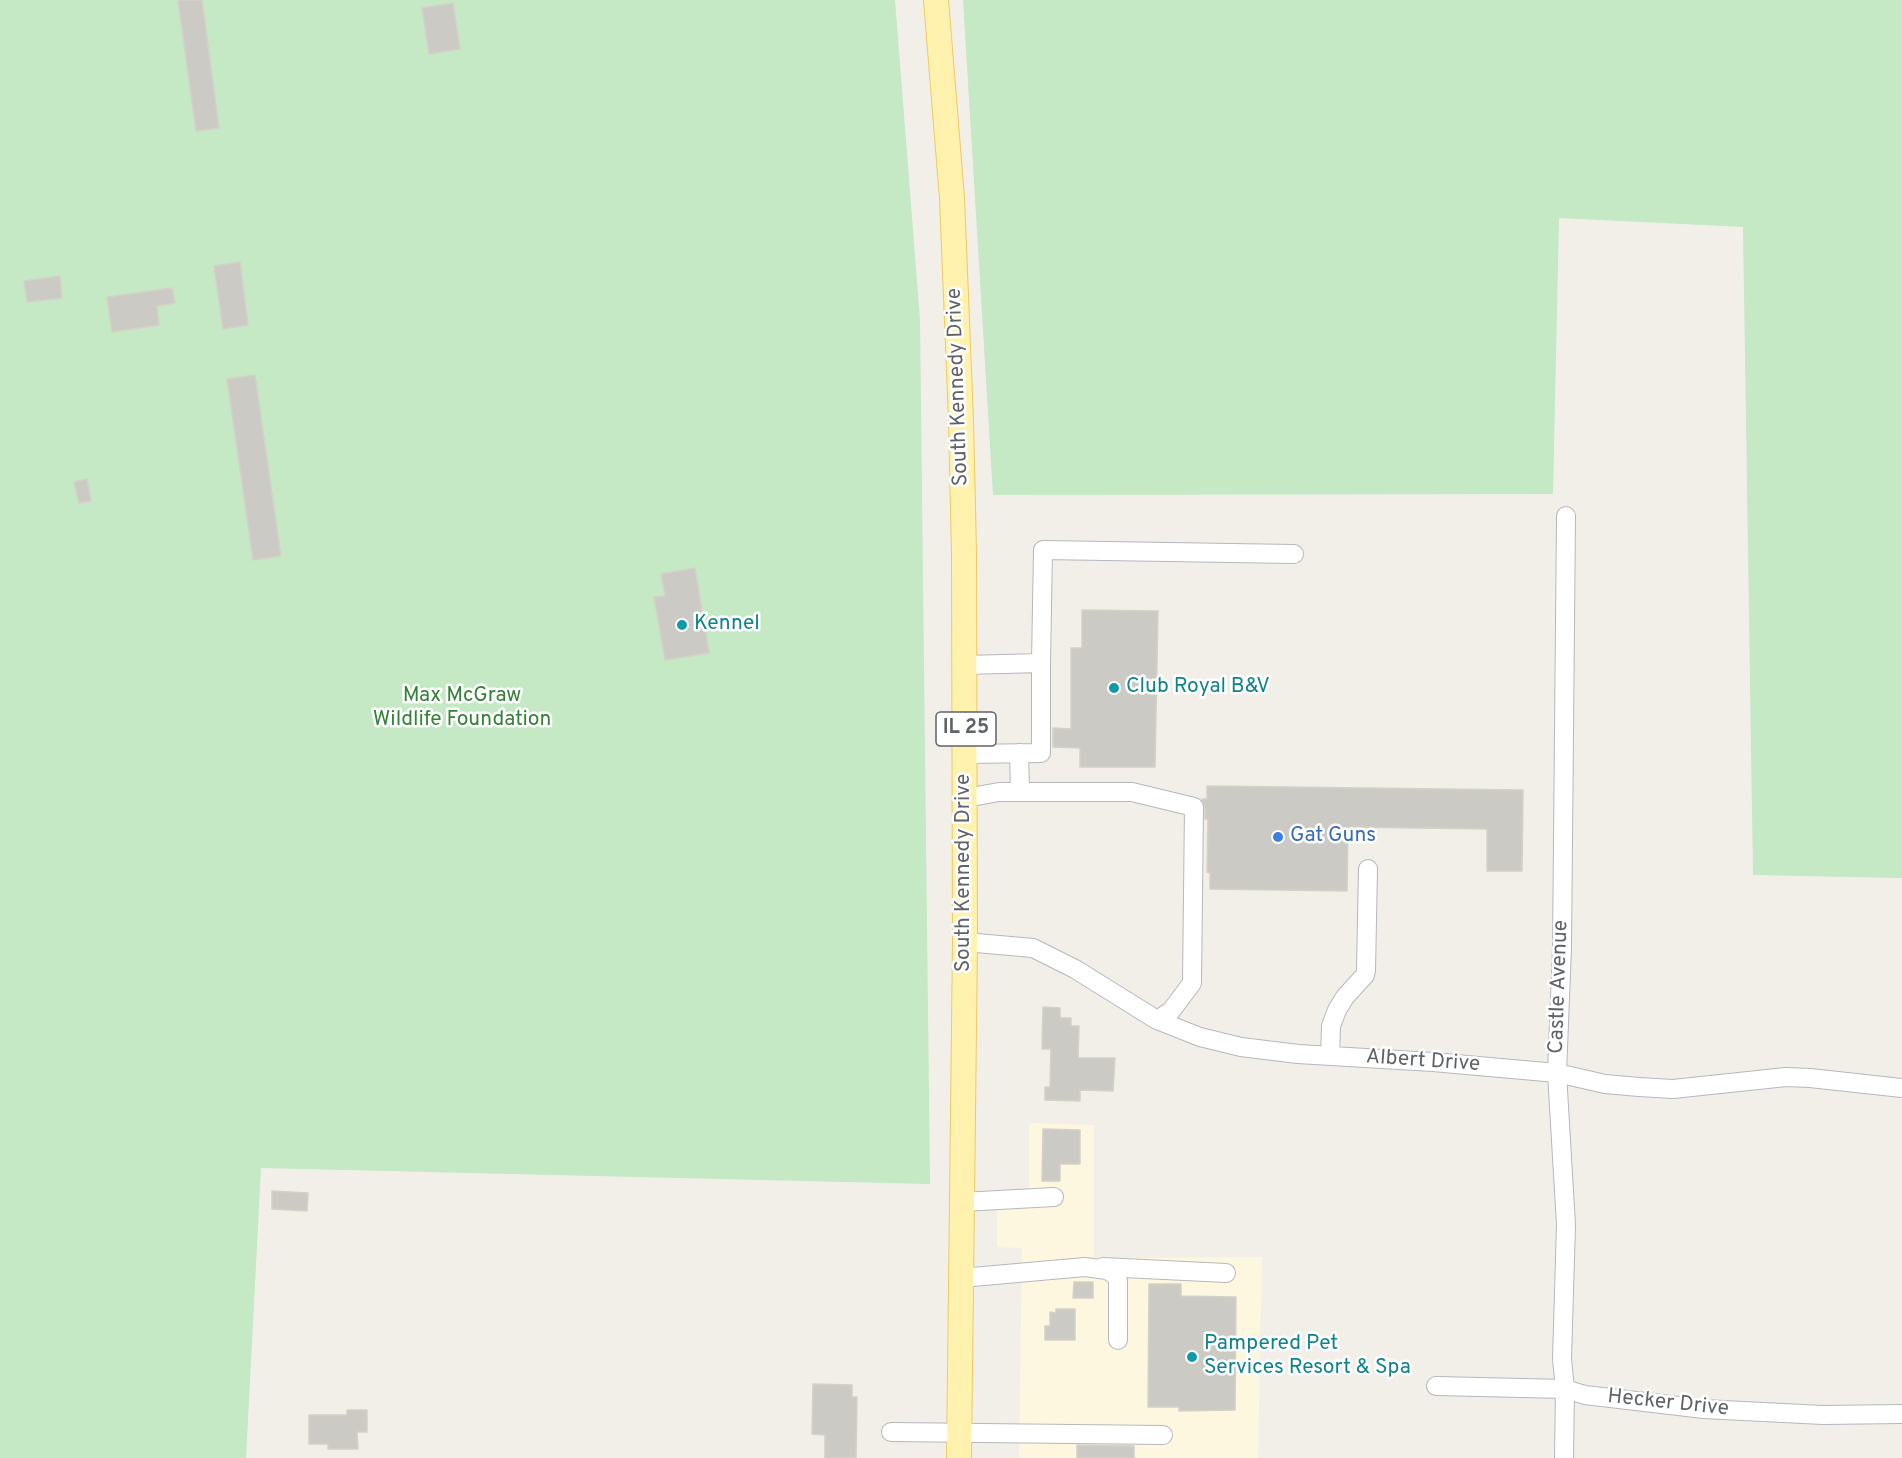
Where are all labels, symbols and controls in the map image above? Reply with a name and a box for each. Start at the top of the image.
street label: South Kennedy Drive [943,287,975,487]
place label: Kennel [694,612,760,638]
marker: Kennel [675,618,689,632]
place label: Club Royal B&V [1126,675,1270,701]
marker: Club Royal B&V [1107,681,1121,695]
park label: Max McGraw Wildlife Foundation [373,684,551,734]
road number: IL 25 [936,712,996,746]
street label: South Kennedy Drive [952,774,978,972]
place label: Gat Guns [1290,824,1376,850]
marker: Gat Guns [1271,830,1285,844]
street label: Castle Avenue [1545,920,1575,1054]
street label: Albert Drive [1365,1045,1481,1079]
place label: Pampered Pet Services Resort & Spa [1204,1332,1411,1382]
marker: Pampered Pet Services Resort & Spa [1185,1350,1199,1364]
street label: Hecker Drive [1606,1385,1730,1423]

